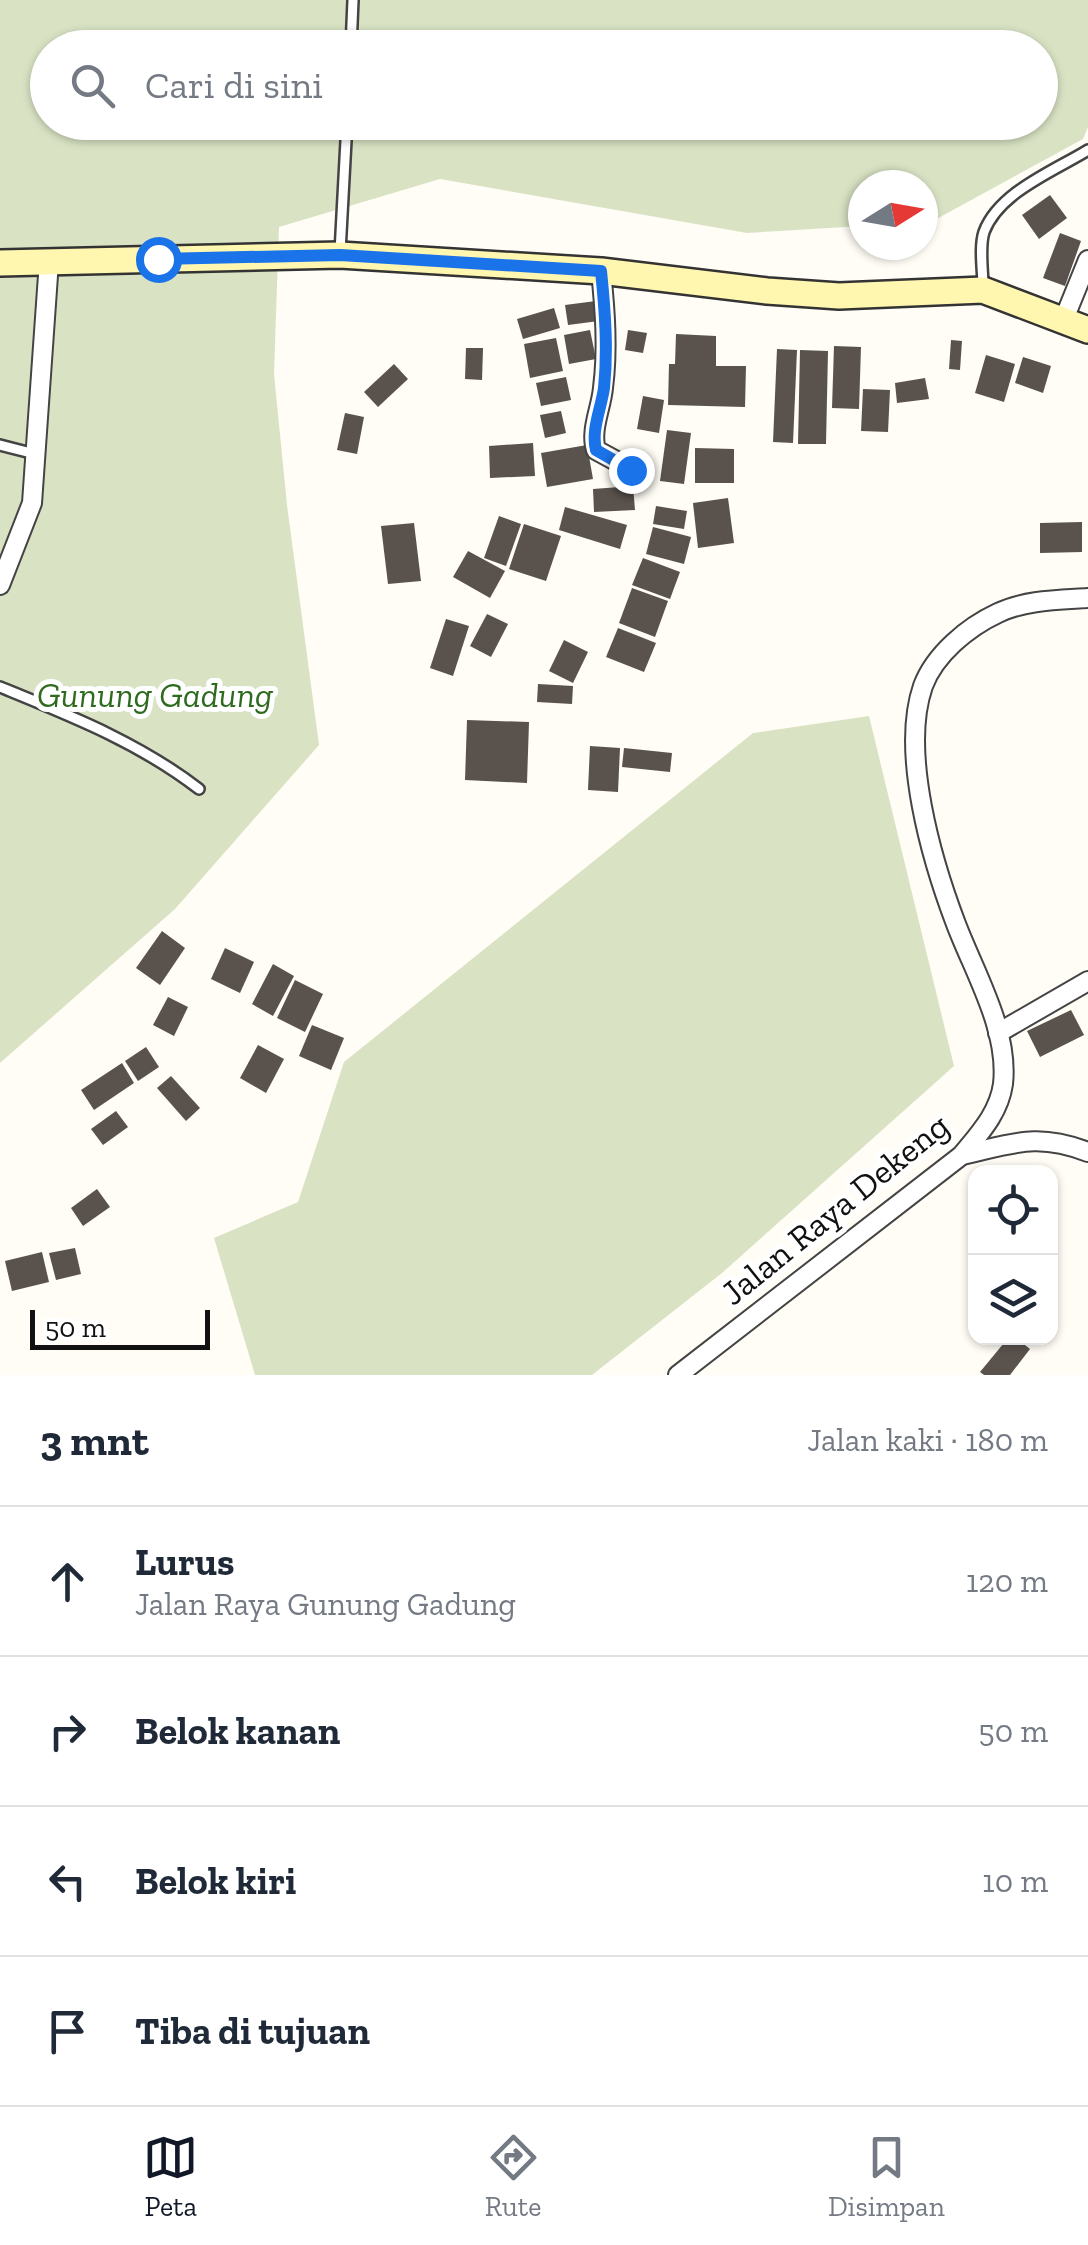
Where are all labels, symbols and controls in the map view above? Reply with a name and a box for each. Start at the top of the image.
search box [30,30,1058,140]
icon: search [65,58,120,113]
text: Cari di sini [145,62,323,108]
north arrow [848,170,938,260]
route start [136,237,182,283]
route end [609,448,655,494]
park label: Gunung Gadung [37,674,274,716]
street label: Jalan Raya Dekeng [713,1104,957,1314]
map controls [968,1165,1058,1345]
button: locate [968,1165,1058,1255]
button: layers [968,1255,1058,1345]
scale bar [30,1305,210,1350]
text: 50 m [45,1311,106,1344]
text: 3 mnt [40,1415,149,1466]
text: Jalan kaki · 180 m [807,1421,1048,1459]
text: Lurus [135,1539,235,1585]
icon: ahead [40,1554,95,1609]
text: 120 m [966,1562,1048,1600]
text: Jalan Raya Gunung Gadung [135,1585,516,1623]
icon: right [40,1704,95,1759]
text: Belok kanan [135,1708,340,1754]
text: 50 m [978,1712,1048,1750]
icon: left [40,1854,95,1909]
text: Belok kiri [135,1858,296,1904]
text: 10 m [982,1862,1048,1900]
icon: arrive [40,2004,95,2059]
text: Tiba di tujuan [135,2008,370,2054]
tab: Peta [143,2130,198,2223]
tab: Rute [485,2130,541,2223]
tab: Disimpan [828,2130,945,2223]

